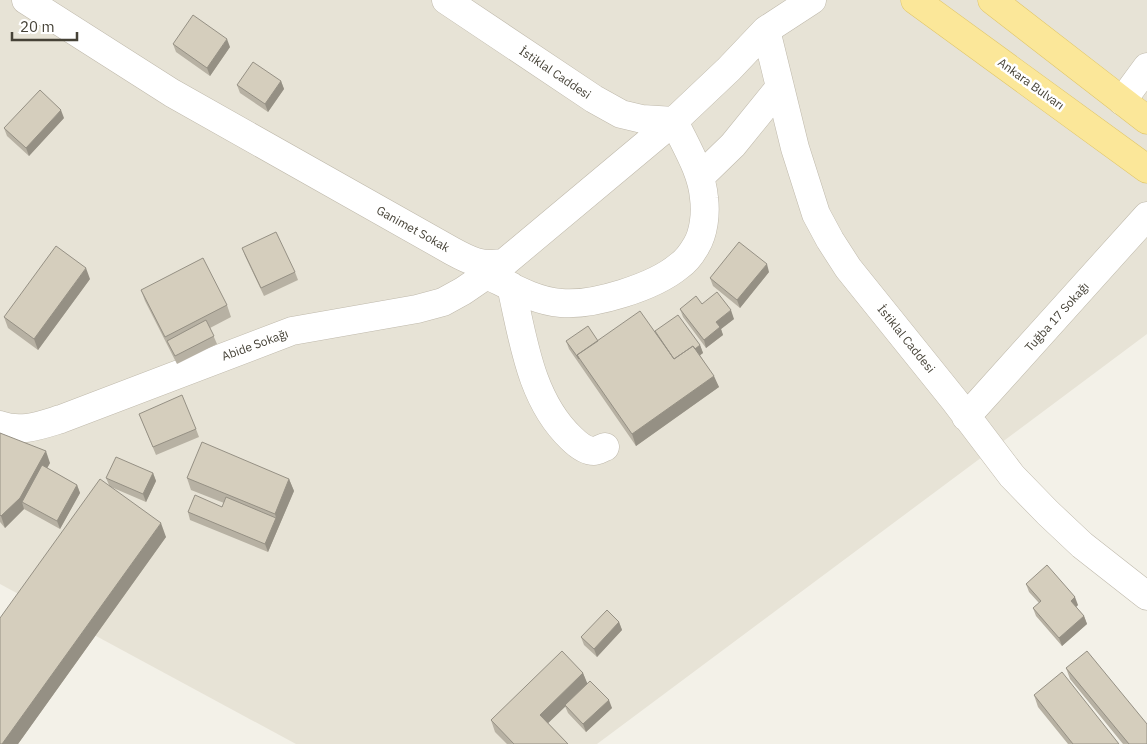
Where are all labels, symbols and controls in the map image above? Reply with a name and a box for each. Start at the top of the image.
scale bar [12,10,78,42]
text: 20 m [20,17,55,36]
street label: İstiklal Caddesi [517,43,594,102]
street label: Ankara Bulvarı [995,55,1067,113]
street label: Ganimet Sokak [374,202,453,255]
street label: Tuğba 17 Sokağı [1021,279,1092,355]
street label: İstiklal Caddesi [874,302,938,376]
street label: Abide Sokağı [219,326,290,364]

